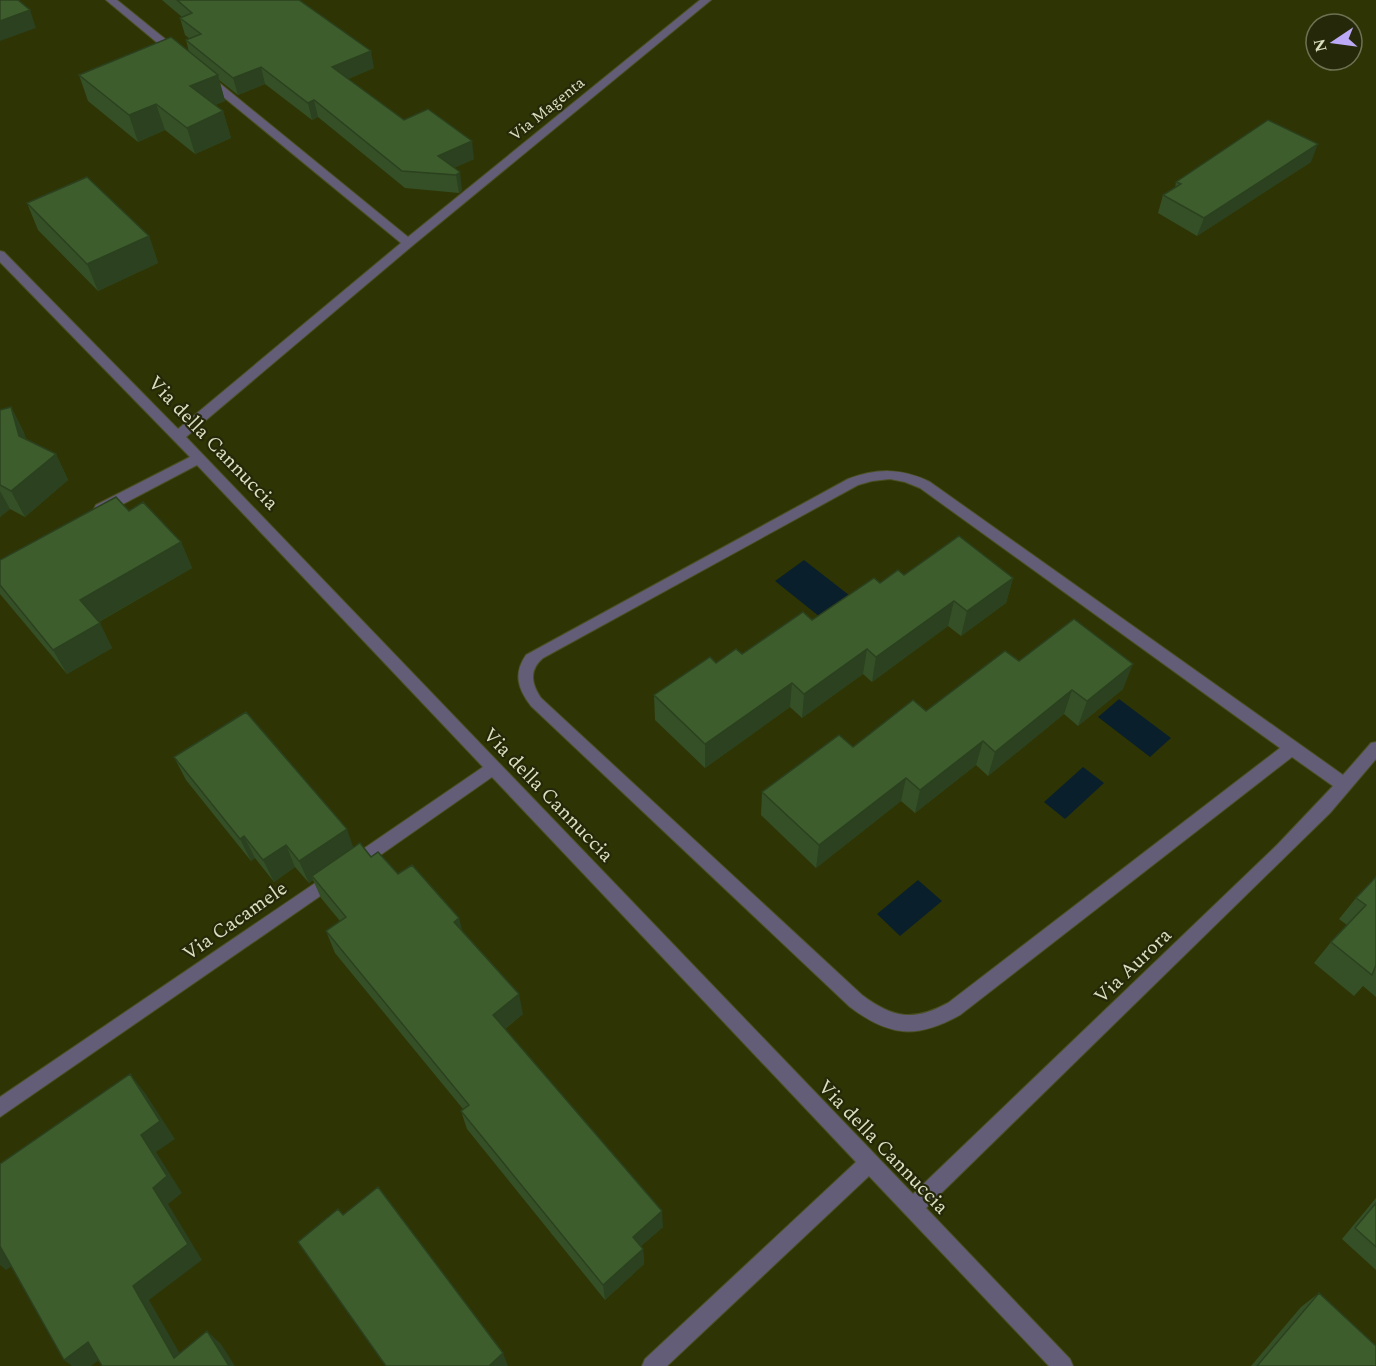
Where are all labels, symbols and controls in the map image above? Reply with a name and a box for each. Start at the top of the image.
north arrow [1304,12,1364,72]
text: N [1307,36,1334,54]
street label: Via Magenta [504,71,590,147]
street label: Via della Cannuccia [141,369,285,517]
street label: Via della Cannuccia [476,721,620,869]
street label: Via Cacamele [176,874,294,968]
street label: Via Aurora [1087,921,1179,1011]
street label: Via della Cannuccia [811,1073,955,1221]

